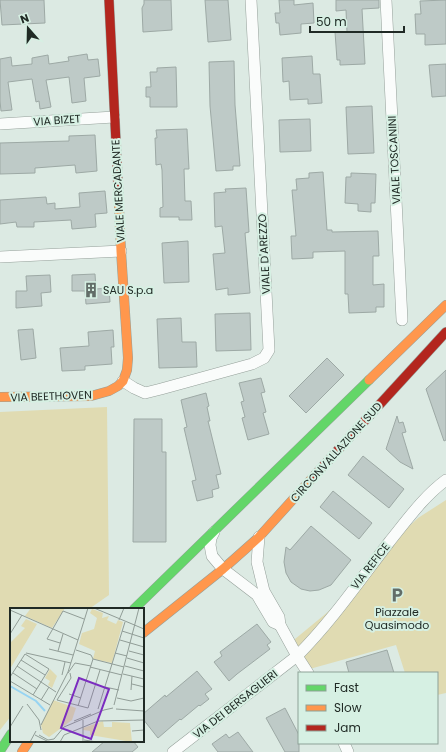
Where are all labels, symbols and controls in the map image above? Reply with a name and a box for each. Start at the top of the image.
north arrow [8,8,48,48]
scale bar [310,8,404,34]
text: N [18,10,31,28]
text: 50 m [316,13,347,30]
street label: VIA BIZET [33,110,81,130]
street label: VIALE TOSCANINI [384,115,404,205]
street label: VIALE MERCADANTE [107,139,129,243]
street label: VIALE D'AREZZO [254,213,274,295]
building icon: SAU S.p.a [82,281,100,299]
place label: SAU S.p.a [103,282,153,298]
street label: VIA BEETHOVEN [10,387,92,405]
street label: CIRCONVALLAZIONE SUD [287,398,386,506]
street label: VIA REFICE [347,539,393,593]
parking icon: Piazzale Quasimodo [388,586,406,604]
place label: Piazzale Quasimodo [365,604,429,633]
inset map [10,608,144,742]
street label: VIA DEI BERSAGLIERI [189,666,281,742]
legend [298,672,438,744]
text: Fast [334,679,359,696]
text: Slow [334,699,362,716]
text: Jam [334,719,361,736]

